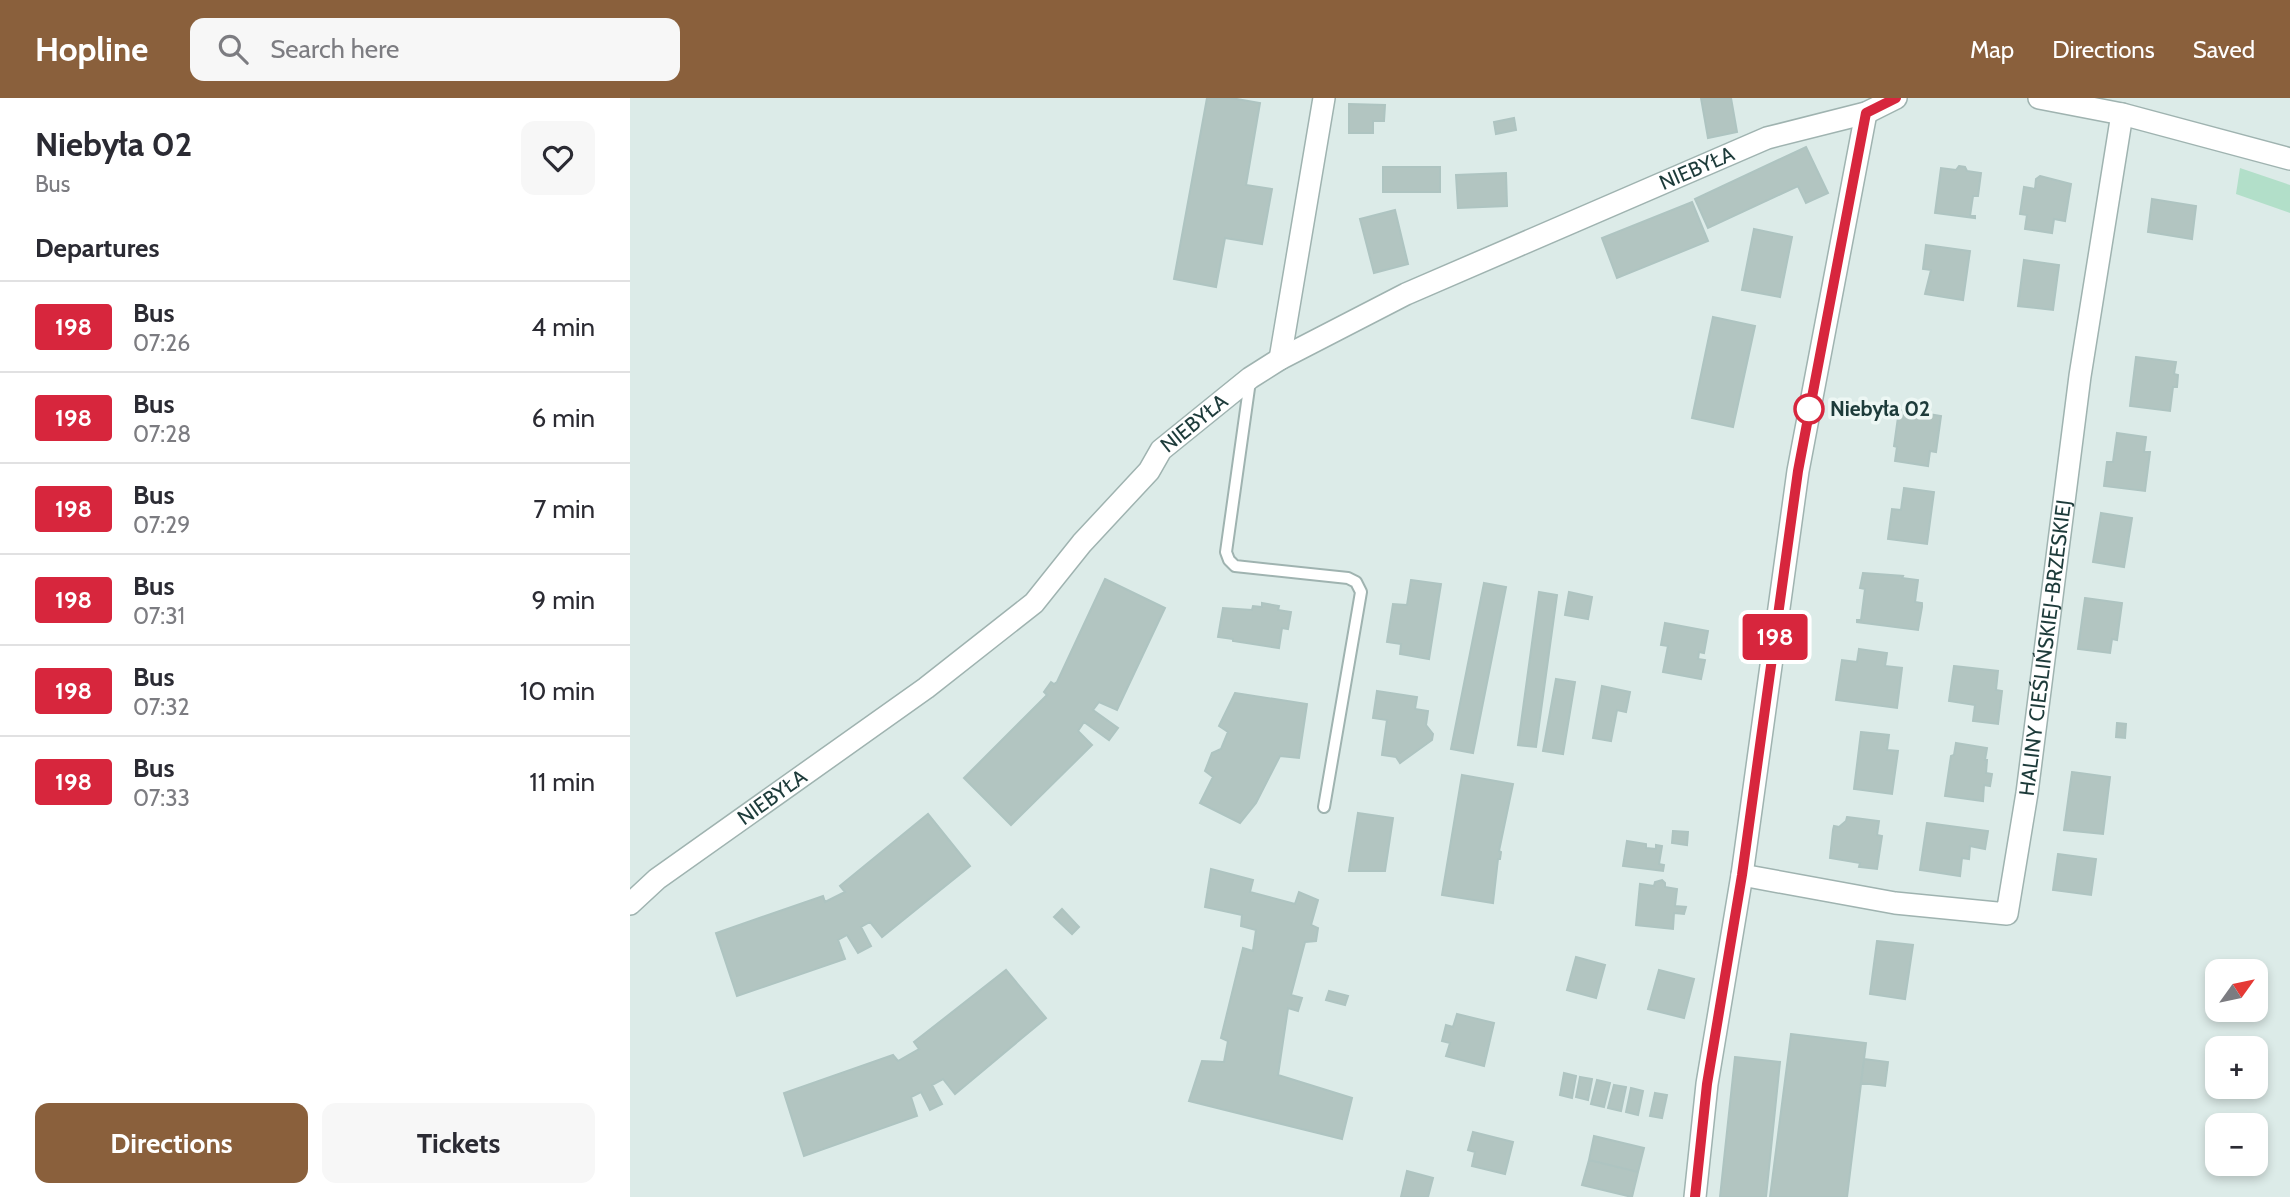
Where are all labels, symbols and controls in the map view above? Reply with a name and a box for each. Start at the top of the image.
search box [190,18,680,81]
text: Hopline [35,29,148,69]
icon: search [214,30,252,68]
text: Search here [270,33,399,65]
text: Map [1970,35,2014,64]
text: Directions [2052,35,2155,64]
text: Saved [2193,35,2255,64]
button: heart [521,121,595,195]
text: Niebyła 02 [35,124,192,164]
street label: NIEBYŁA [1655,141,1738,195]
text: Bus [35,170,70,198]
text: Departures [35,232,159,264]
text: Bus [133,297,174,329]
text: 4 min [531,311,595,343]
text: 198 [55,312,92,341]
text: 07:26 [133,329,190,357]
text: Bus [133,388,174,420]
street label: NIEBYŁA [1155,388,1232,458]
marker: Niebyła 02 [1794,394,1824,424]
place label: Niebyła 02 [1830,396,1930,421]
text: 6 min [532,402,595,434]
text: 198 [55,403,92,432]
text: 07:28 [133,420,191,448]
text: Bus [133,479,174,511]
text: 7 min [533,493,595,525]
text: 198 [55,494,92,523]
street label: HALINY CIEŚLIŃSKIEJ-BRZESKIEJ [2014,498,2076,797]
text: 07:29 [133,511,190,539]
text: Bus [133,570,174,602]
text: 9 min [532,584,595,616]
text: 198 [55,585,92,614]
text: 07:31 [133,602,185,630]
line badge: 198 [1735,614,1815,660]
text: 198 [1757,622,1793,651]
text: Bus [133,661,174,693]
text: 10 min [520,675,595,707]
text: 198 [55,676,92,705]
text: 07:32 [133,693,190,721]
text: Bus [133,752,174,784]
street label: NIEBYŁA [732,764,811,830]
text: 11 min [529,766,595,798]
text: 198 [55,767,92,796]
text: 07:33 [133,784,190,812]
north arrow [2205,959,2268,1022]
map controls [2205,959,2268,1176]
button: + [2205,1036,2268,1099]
button: Directions [35,1103,308,1183]
button: Tickets [322,1103,595,1183]
button: − [2205,1113,2268,1176]

